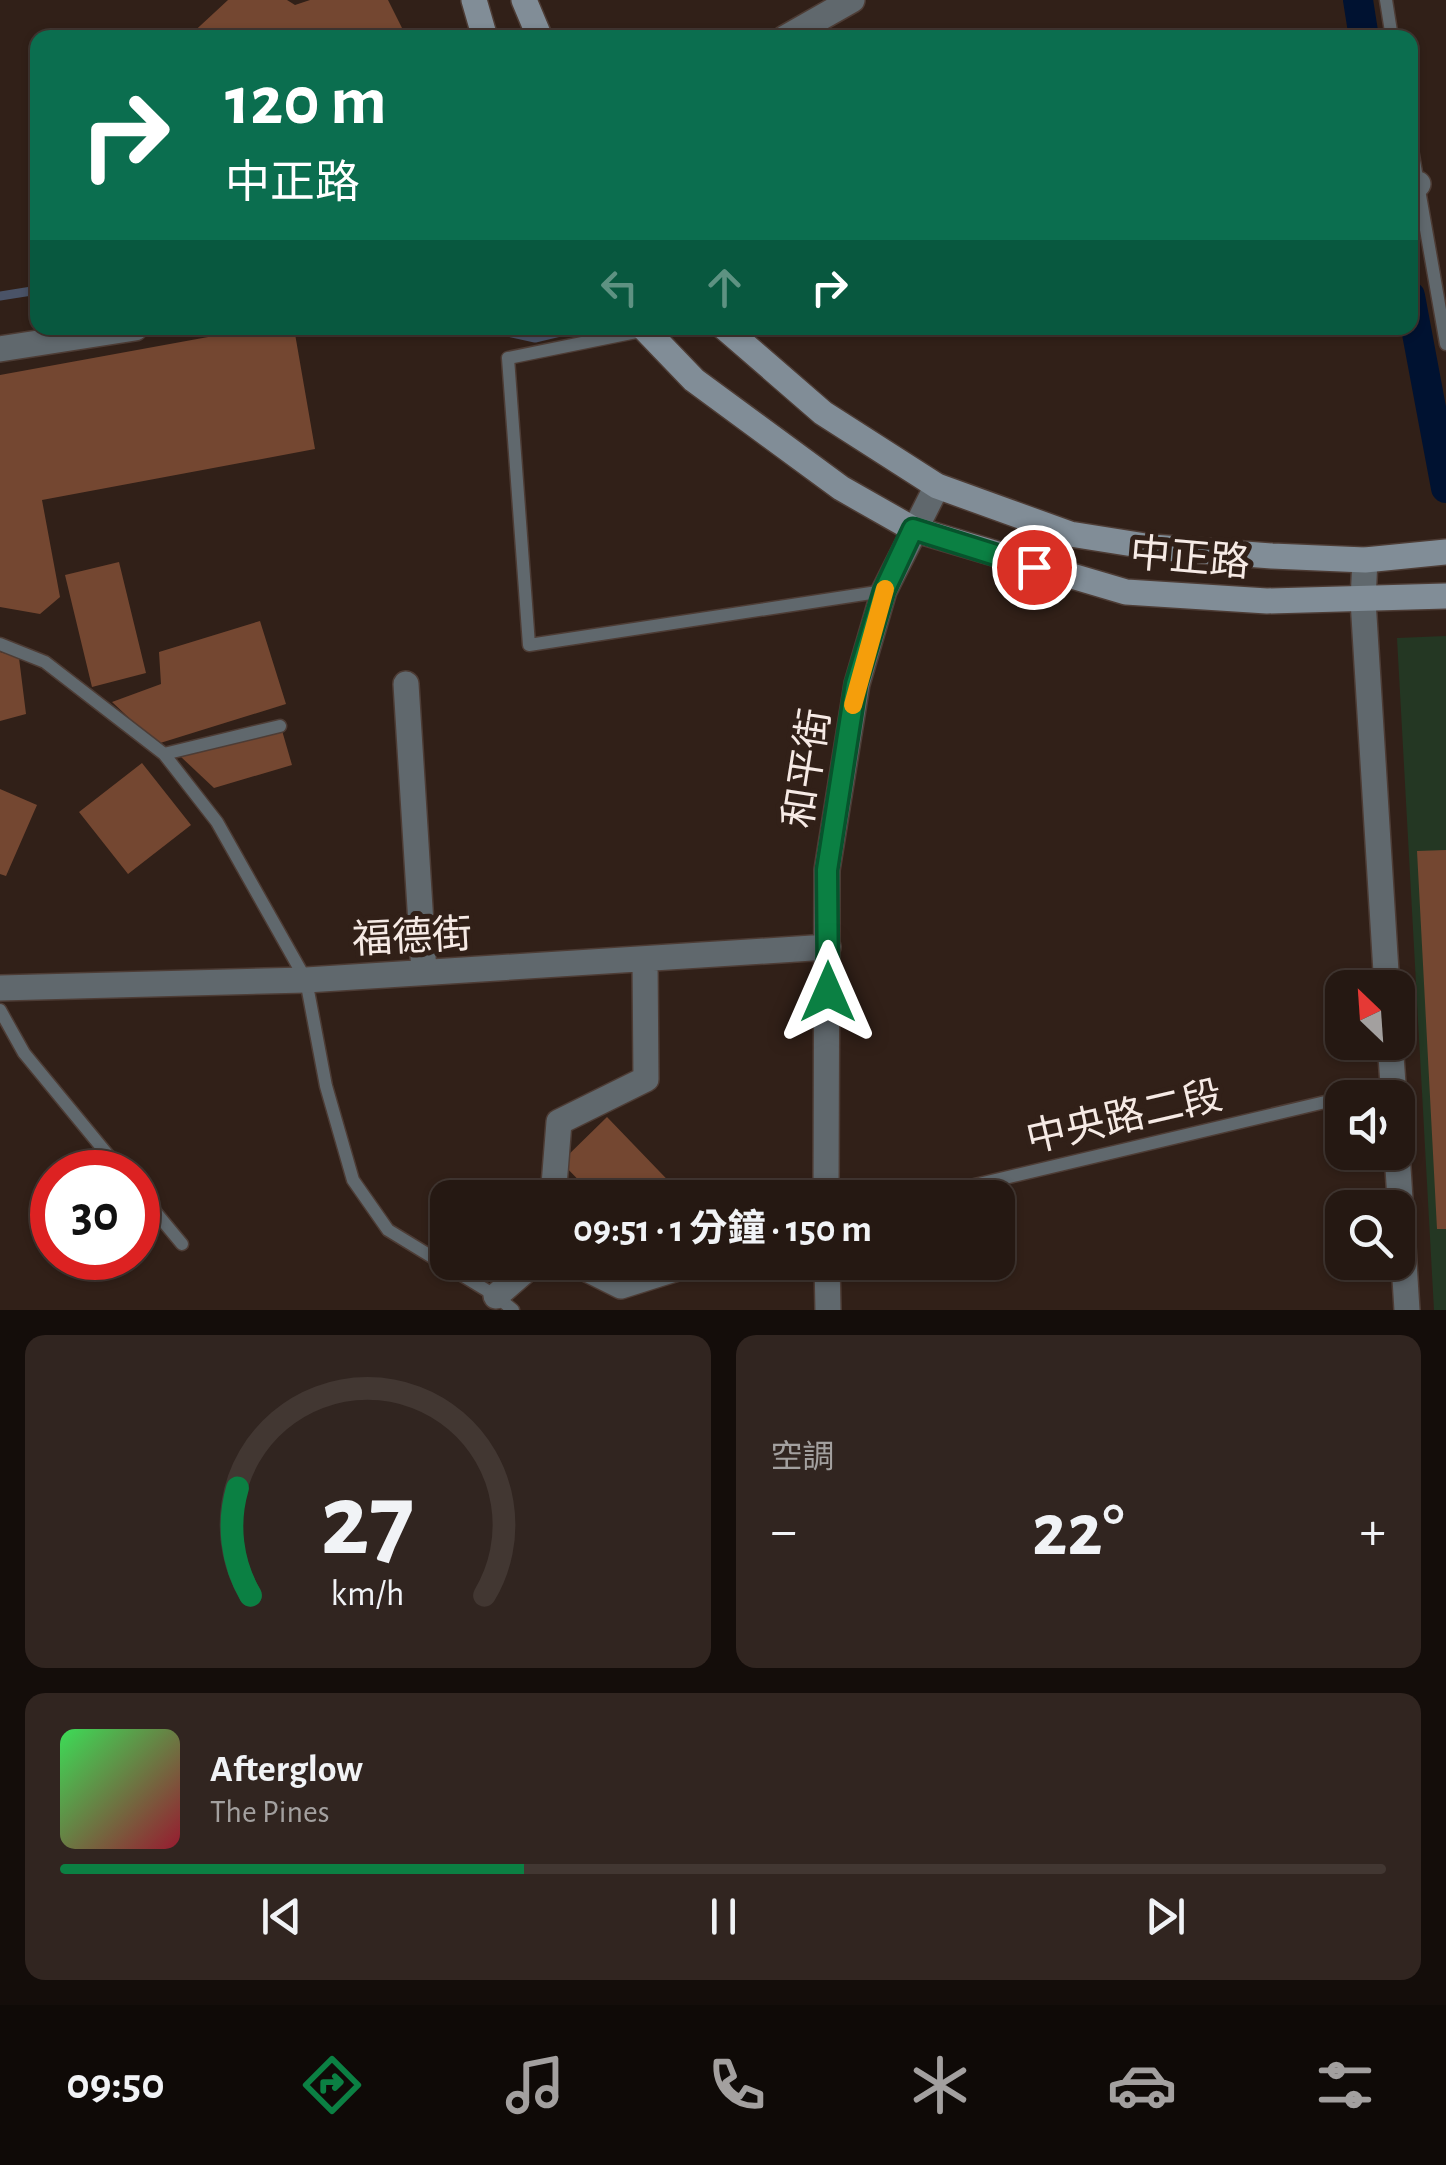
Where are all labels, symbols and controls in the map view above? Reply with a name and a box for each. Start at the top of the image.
text: 120 m [225,67,387,137]
icon: right [60,70,190,200]
text: 中正路 [225,161,360,206]
icon: left [592,260,647,315]
icon: ahead [697,260,752,315]
icon: right [802,260,857,315]
pin [992,525,1077,610]
street label: 中正路 [1128,532,1252,584]
icon: arrive [1007,540,1062,595]
street label: 和平街 [777,706,837,831]
street label: 福德街 [351,913,473,961]
position arrow [776,940,880,1044]
north arrow [1325,970,1415,1060]
map controls [1325,970,1415,1280]
street label: 中央路二段 [1022,1074,1226,1160]
button: sound [1325,1080,1415,1170]
speed limit sign: 30 [30,1150,160,1280]
button: search [1325,1190,1415,1280]
text: 09:51 · 1 分鐘 · 150 m [573,1211,872,1249]
text: 空調 [771,1441,835,1473]
text: 27 [321,1470,415,1574]
text: 22° [1032,1494,1125,1569]
text: − [771,1504,797,1559]
text: + [1360,1504,1386,1559]
text: km/h [331,1576,405,1612]
text: Afterglow [210,1751,363,1789]
text: The Pines [210,1796,330,1828]
icon: previous [254,1889,309,1944]
icon: pause [696,1889,751,1944]
icon: next [1138,1889,1193,1944]
icon: directions [297,2050,367,2120]
icon: music [500,2050,570,2120]
icon: phone [702,2050,772,2120]
icon: climate [905,2050,975,2120]
icon: car [1107,2050,1177,2120]
icon: filters [1310,2050,1380,2120]
text: 09:50 [66,2062,165,2107]

